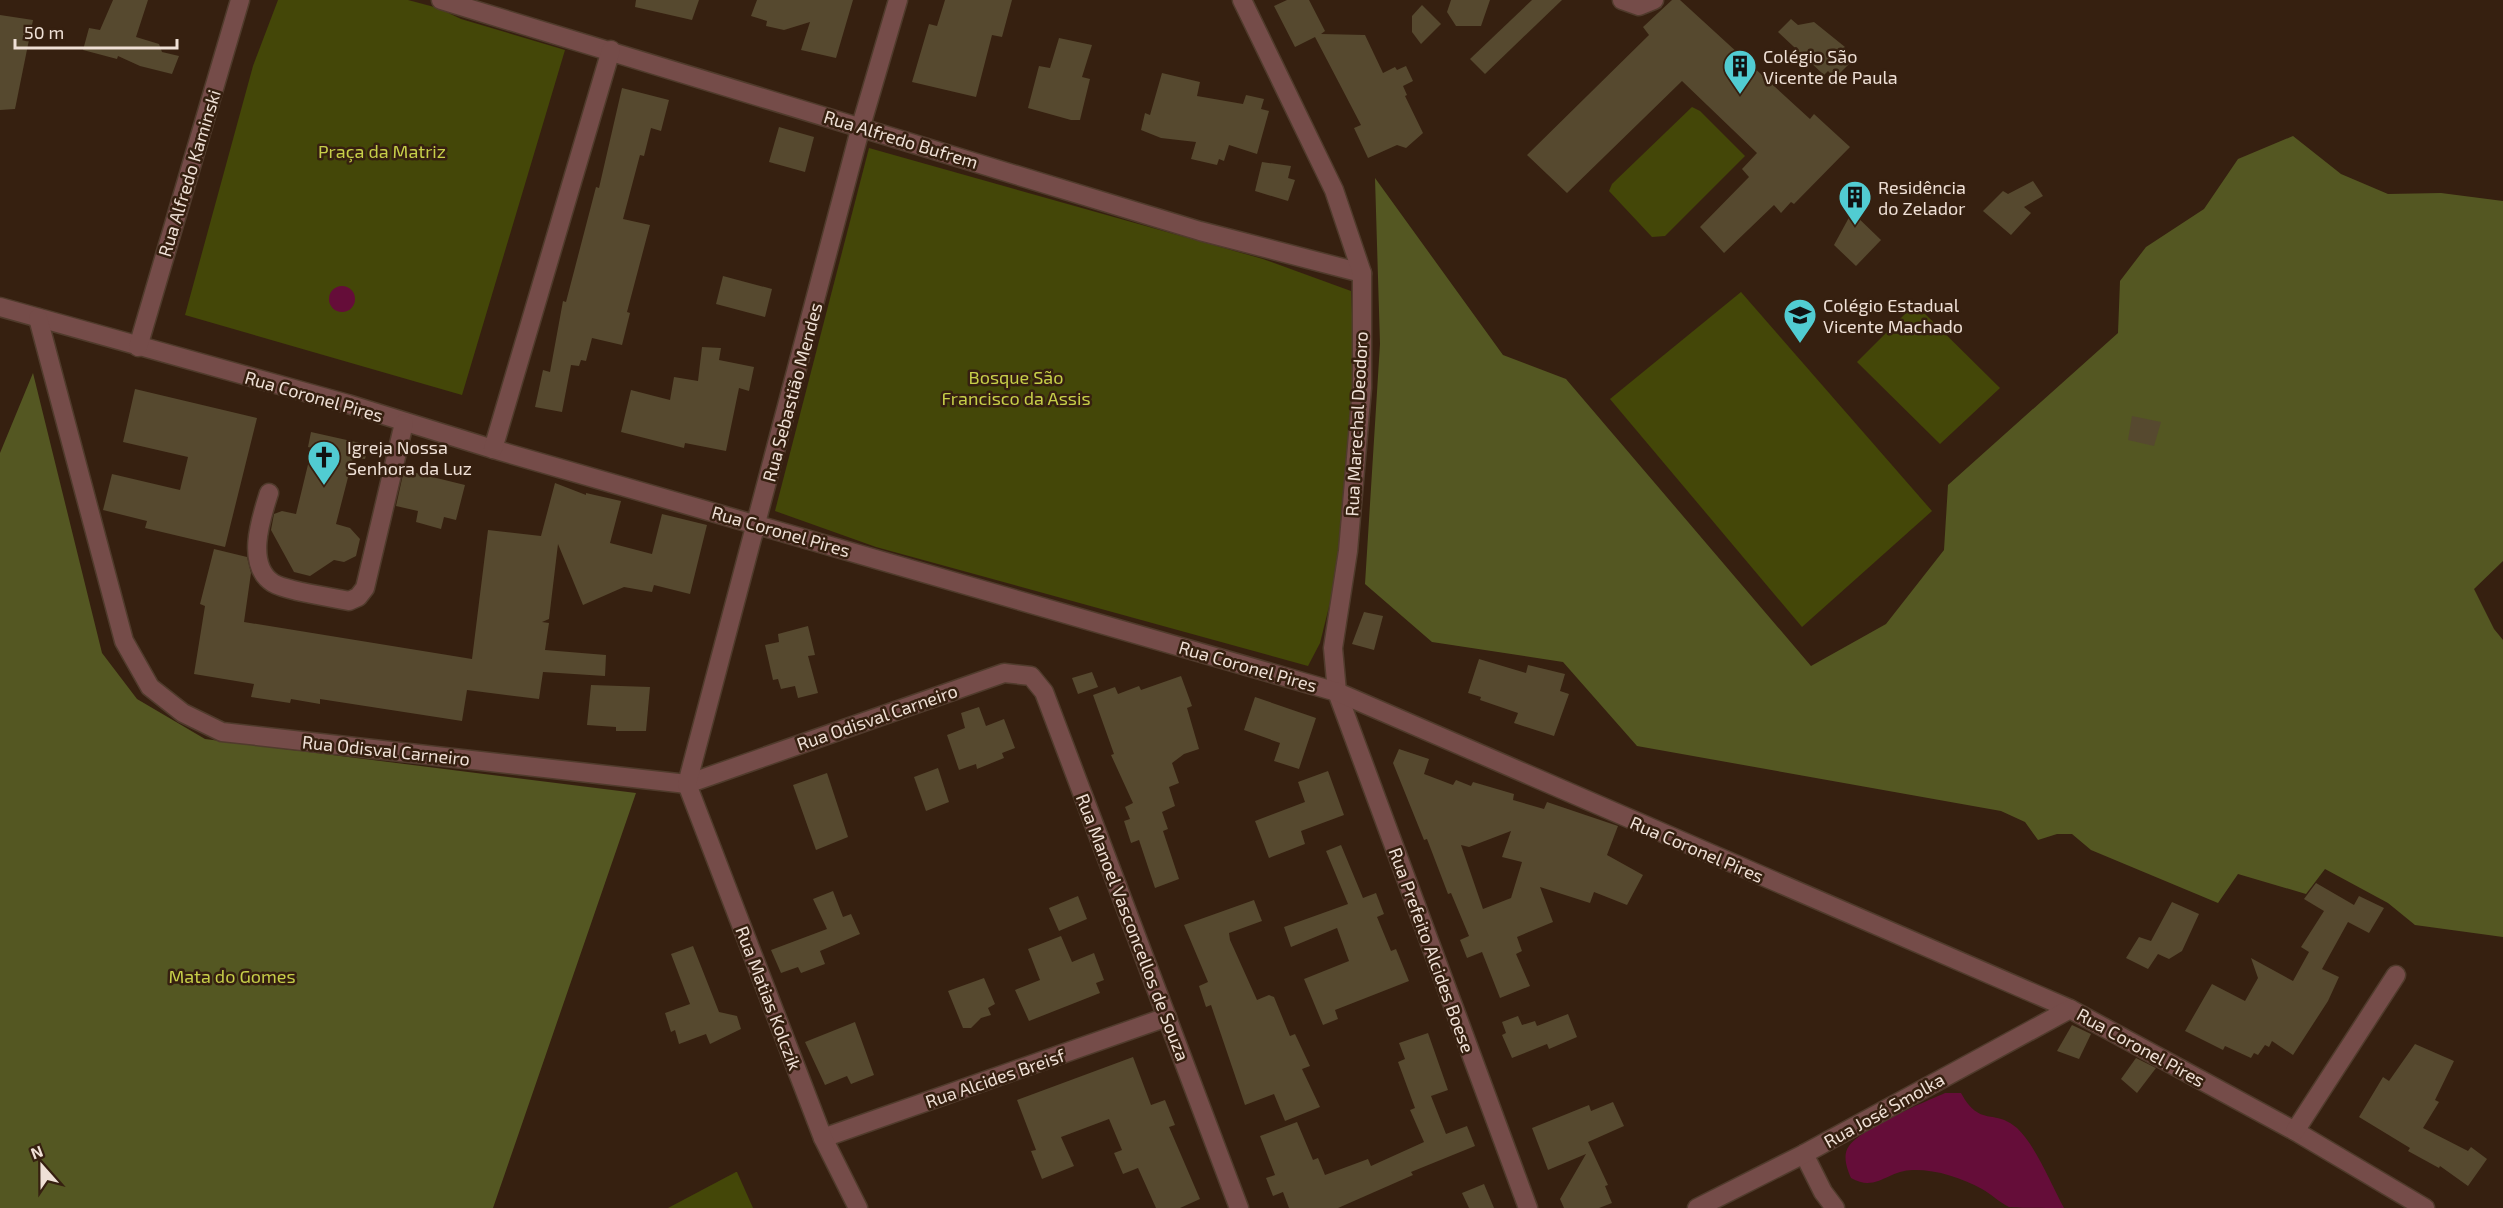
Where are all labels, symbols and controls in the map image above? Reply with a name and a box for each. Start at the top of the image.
scale bar [15,12,177,50]
text: 50 m [24,21,64,43]
place label: Colégio São Vicente de Paula [1763,45,1898,88]
building icon: Colégio São Vicente de Paula [1722,48,1758,95]
street label: Rua Alfredo Kaminski [153,87,225,259]
street label: Rua Alfredo Bufrem [821,105,981,173]
park label: Praça da Matriz [318,140,446,163]
place label: Residência do Zelador [1878,176,1966,219]
building icon: Residência do Zelador [1837,179,1873,226]
place label: Colégio Estadual Vicente Machado [1823,294,1963,337]
school or university icon: Colégio Estadual Vicente Machado [1782,297,1818,344]
street label: Rua Sebastião Mendes [757,300,827,484]
street label: Rua Marechal Deodoro [1340,331,1372,517]
street label: Rua Coronel Pires [242,366,386,426]
park label: Bosque São Francisco da Assis [941,366,1091,409]
place label: Igreja Nossa Senhora da Luz [347,436,472,479]
church icon: Igreja Nossa Senhora da Luz [306,439,342,486]
street label: Rua Coronel Pires [709,501,853,561]
street label: Rua Coronel Pires [1176,636,1320,696]
street label: Rua Odisval Carneiro [794,679,960,755]
street label: Rua Odisval Carneiro [301,730,471,770]
street label: Rua Manoel Vasconcellos de Souza [1072,790,1194,1064]
street label: Rua Coronel Pires [1627,811,1767,887]
street label: Rua Prefeito Alcides Boese [1385,844,1479,1056]
street label: Rua Matias Kolczik [731,923,807,1073]
park label: Mata do Gomes [168,965,296,987]
street label: Rua Coronel Pires [2073,1003,2209,1091]
street label: Rua Alcides Breisf [922,1043,1069,1112]
street label: Rua José Smolka [1820,1068,1948,1152]
north arrow [12,1136,72,1196]
text: N [28,1141,45,1162]

